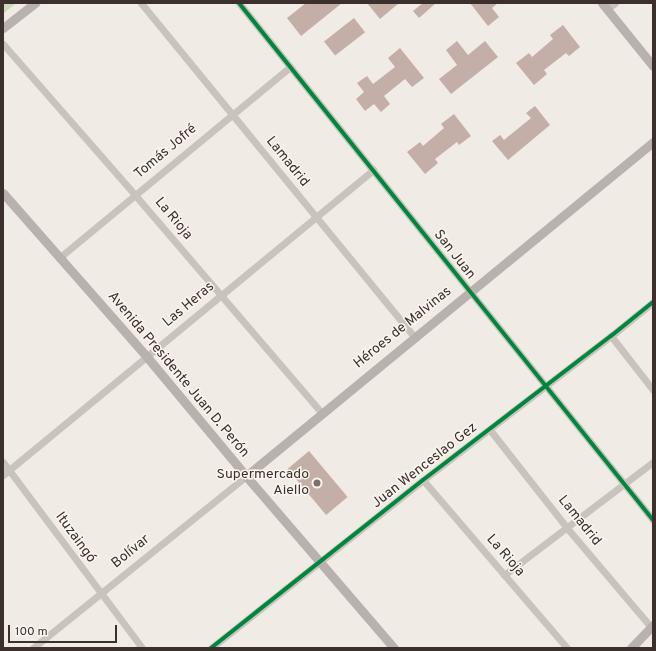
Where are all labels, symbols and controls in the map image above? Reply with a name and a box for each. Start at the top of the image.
street label: Tomás Jofré [131,121,201,183]
street label: Lamadrid [262,134,312,190]
street label: La Rioja [150,194,196,244]
street label: San Juan [429,227,479,283]
street label: Las Heras [160,279,218,331]
street label: Héroes de Malvinas [351,283,455,373]
street label: Avenida Presidente Juan D. Perón [104,289,252,461]
street label: Juan Wenceslao Gez [369,420,481,512]
place label: Supermercado Aiello [217,467,309,500]
marker: Supermercado Aiello [312,478,322,488]
street label: Lamadrid [554,493,604,549]
street label: Ituzaingó [51,509,99,567]
street label: Bolívar [109,532,153,572]
street label: La Rioja [482,532,528,580]
scale bar [10,617,119,643]
text: 100 m [15,624,48,640]

